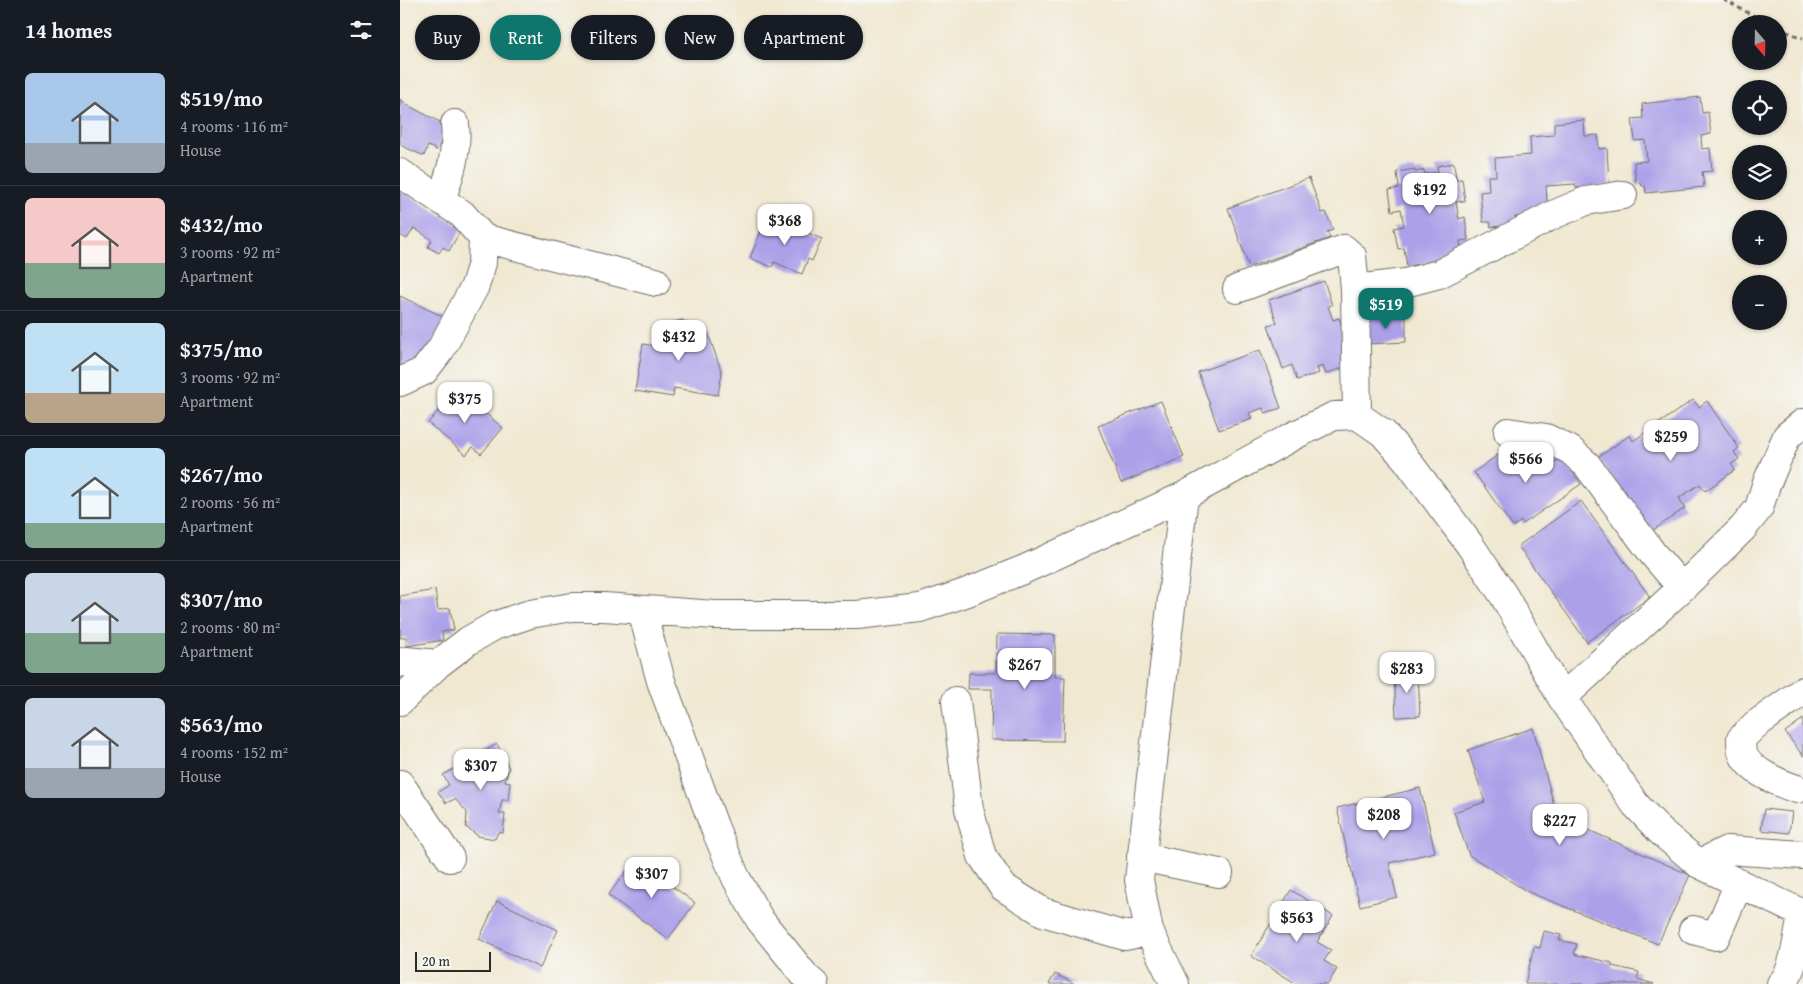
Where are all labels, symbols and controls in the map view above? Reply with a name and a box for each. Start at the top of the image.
text: 14 homes [25,15,112,46]
chip: Buy [415,15,480,60]
chip: Rent [490,15,561,60]
chip: Filters [571,15,655,60]
chip: New [665,15,734,60]
chip: Apartment [744,15,863,60]
north arrow [1732,15,1788,70]
map controls [1732,15,1787,330]
icon: filters [347,16,375,44]
button: locate [1732,80,1787,135]
text: $519/mo [180,83,263,114]
icon: home [65,93,125,153]
text: 4 rooms · 116 m² [180,114,288,138]
text: House [180,138,221,162]
button: layers [1732,145,1787,200]
pin: $192 [1400,172,1460,215]
text: $192 [1413,177,1447,201]
pin: $368 [755,204,815,246]
text: $368 [768,208,802,232]
text: $432/mo [180,209,263,240]
button: + [1732,210,1787,265]
icon: home [65,218,125,278]
text: 3 rooms · 92 m² [180,240,280,264]
text: Apartment [180,264,253,288]
button: − [1732,275,1787,330]
pin: $519 [1356,288,1416,330]
text: $519 [1369,292,1403,316]
pin: $432 [649,320,709,362]
text: $432 [662,324,696,348]
text: $375/mo [180,334,263,365]
icon: home [65,343,125,403]
text: 3 rooms · 92 m² [180,365,280,389]
pin: $375 [435,382,495,424]
text: $375 [448,386,482,410]
text: Apartment [180,389,253,413]
pin: $259 [1641,420,1701,462]
text: $259 [1654,424,1688,448]
pin: $566 [1496,442,1556,484]
text: $566 [1509,446,1543,470]
text: $267/mo [180,459,263,490]
icon: home [65,468,125,528]
text: 2 rooms · 56 m² [180,490,280,514]
text: Apartment [180,514,253,538]
text: $307/mo [180,584,263,615]
icon: home [65,593,125,653]
text: 2 rooms · 80 m² [180,615,280,639]
text: Apartment [180,639,253,663]
pin: $267 [995,648,1055,690]
text: $267 [1008,652,1042,676]
pin: $283 [1377,652,1437,694]
text: $283 [1390,656,1424,680]
text: $563/mo [180,709,263,740]
icon: home [65,718,125,778]
text: 4 rooms · 152 m² [180,740,288,764]
pin: $307 [451,748,511,791]
text: $307 [464,753,498,777]
text: House [180,764,221,788]
pin: $208 [1354,798,1414,840]
text: $208 [1367,802,1401,826]
pin: $227 [1530,804,1590,846]
text: $227 [1543,808,1577,832]
pin: $307 [622,856,682,899]
text: $307 [635,861,669,885]
pin: $563 [1267,900,1327,943]
text: $563 [1280,905,1314,929]
scale bar [415,949,491,972]
text: 20 m [422,951,450,971]

